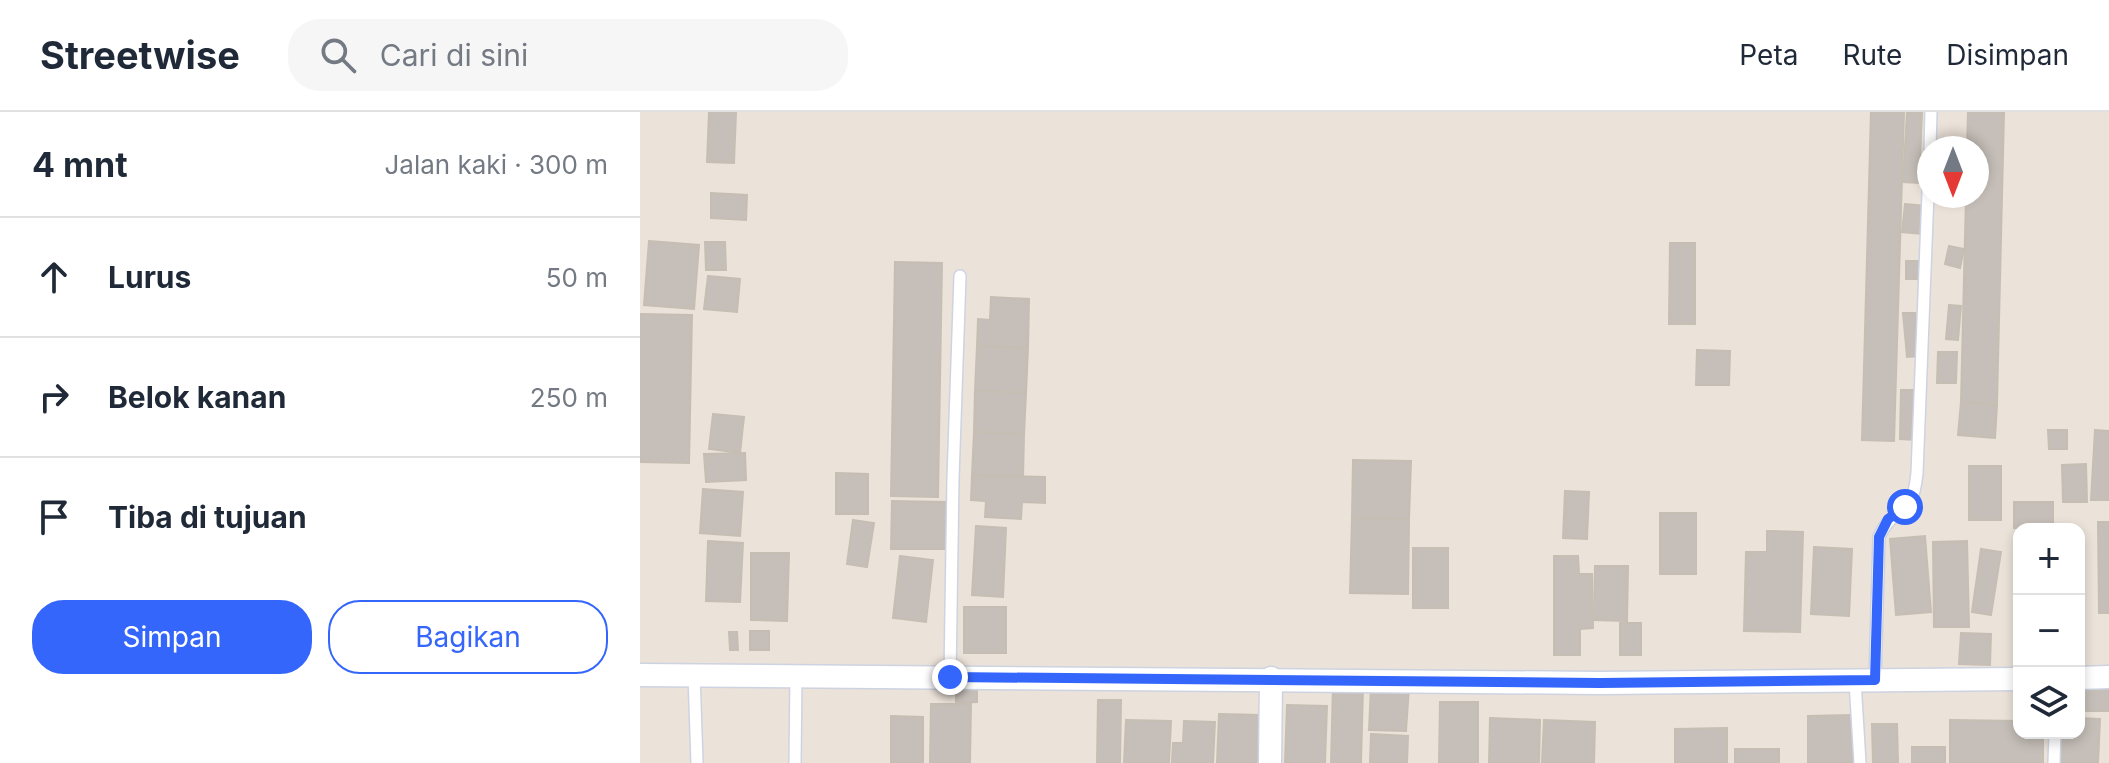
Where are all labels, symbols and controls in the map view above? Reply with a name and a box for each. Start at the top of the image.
search box [288,19,848,91]
text: Streetwise [40,32,240,78]
icon: search [316,33,360,77]
text: Cari di sini [380,37,528,73]
text: Peta [1739,38,1798,72]
text: Rute [1842,38,1902,72]
text: Disimpan [1946,38,2069,72]
north arrow [1917,136,1989,208]
text: 4 mnt [32,144,128,185]
text: Jalan kaki · 300 m [384,149,608,180]
icon: ahead [32,255,76,299]
text: Lurus [108,259,191,295]
text: 50 m [546,262,608,293]
icon: right [32,375,76,419]
text: Belok kanan [108,379,286,415]
text: 250 m [530,382,608,413]
route start [1887,489,1923,525]
icon: arrive [32,495,76,539]
text: Tiba di tujuan [108,499,307,535]
map controls [2013,523,2085,739]
button: + [2013,523,2085,595]
button: − [2013,595,2085,667]
button: Simpan [32,600,312,674]
button: Bagikan [328,600,608,674]
route end [932,659,968,695]
button: layers [2013,667,2085,739]

